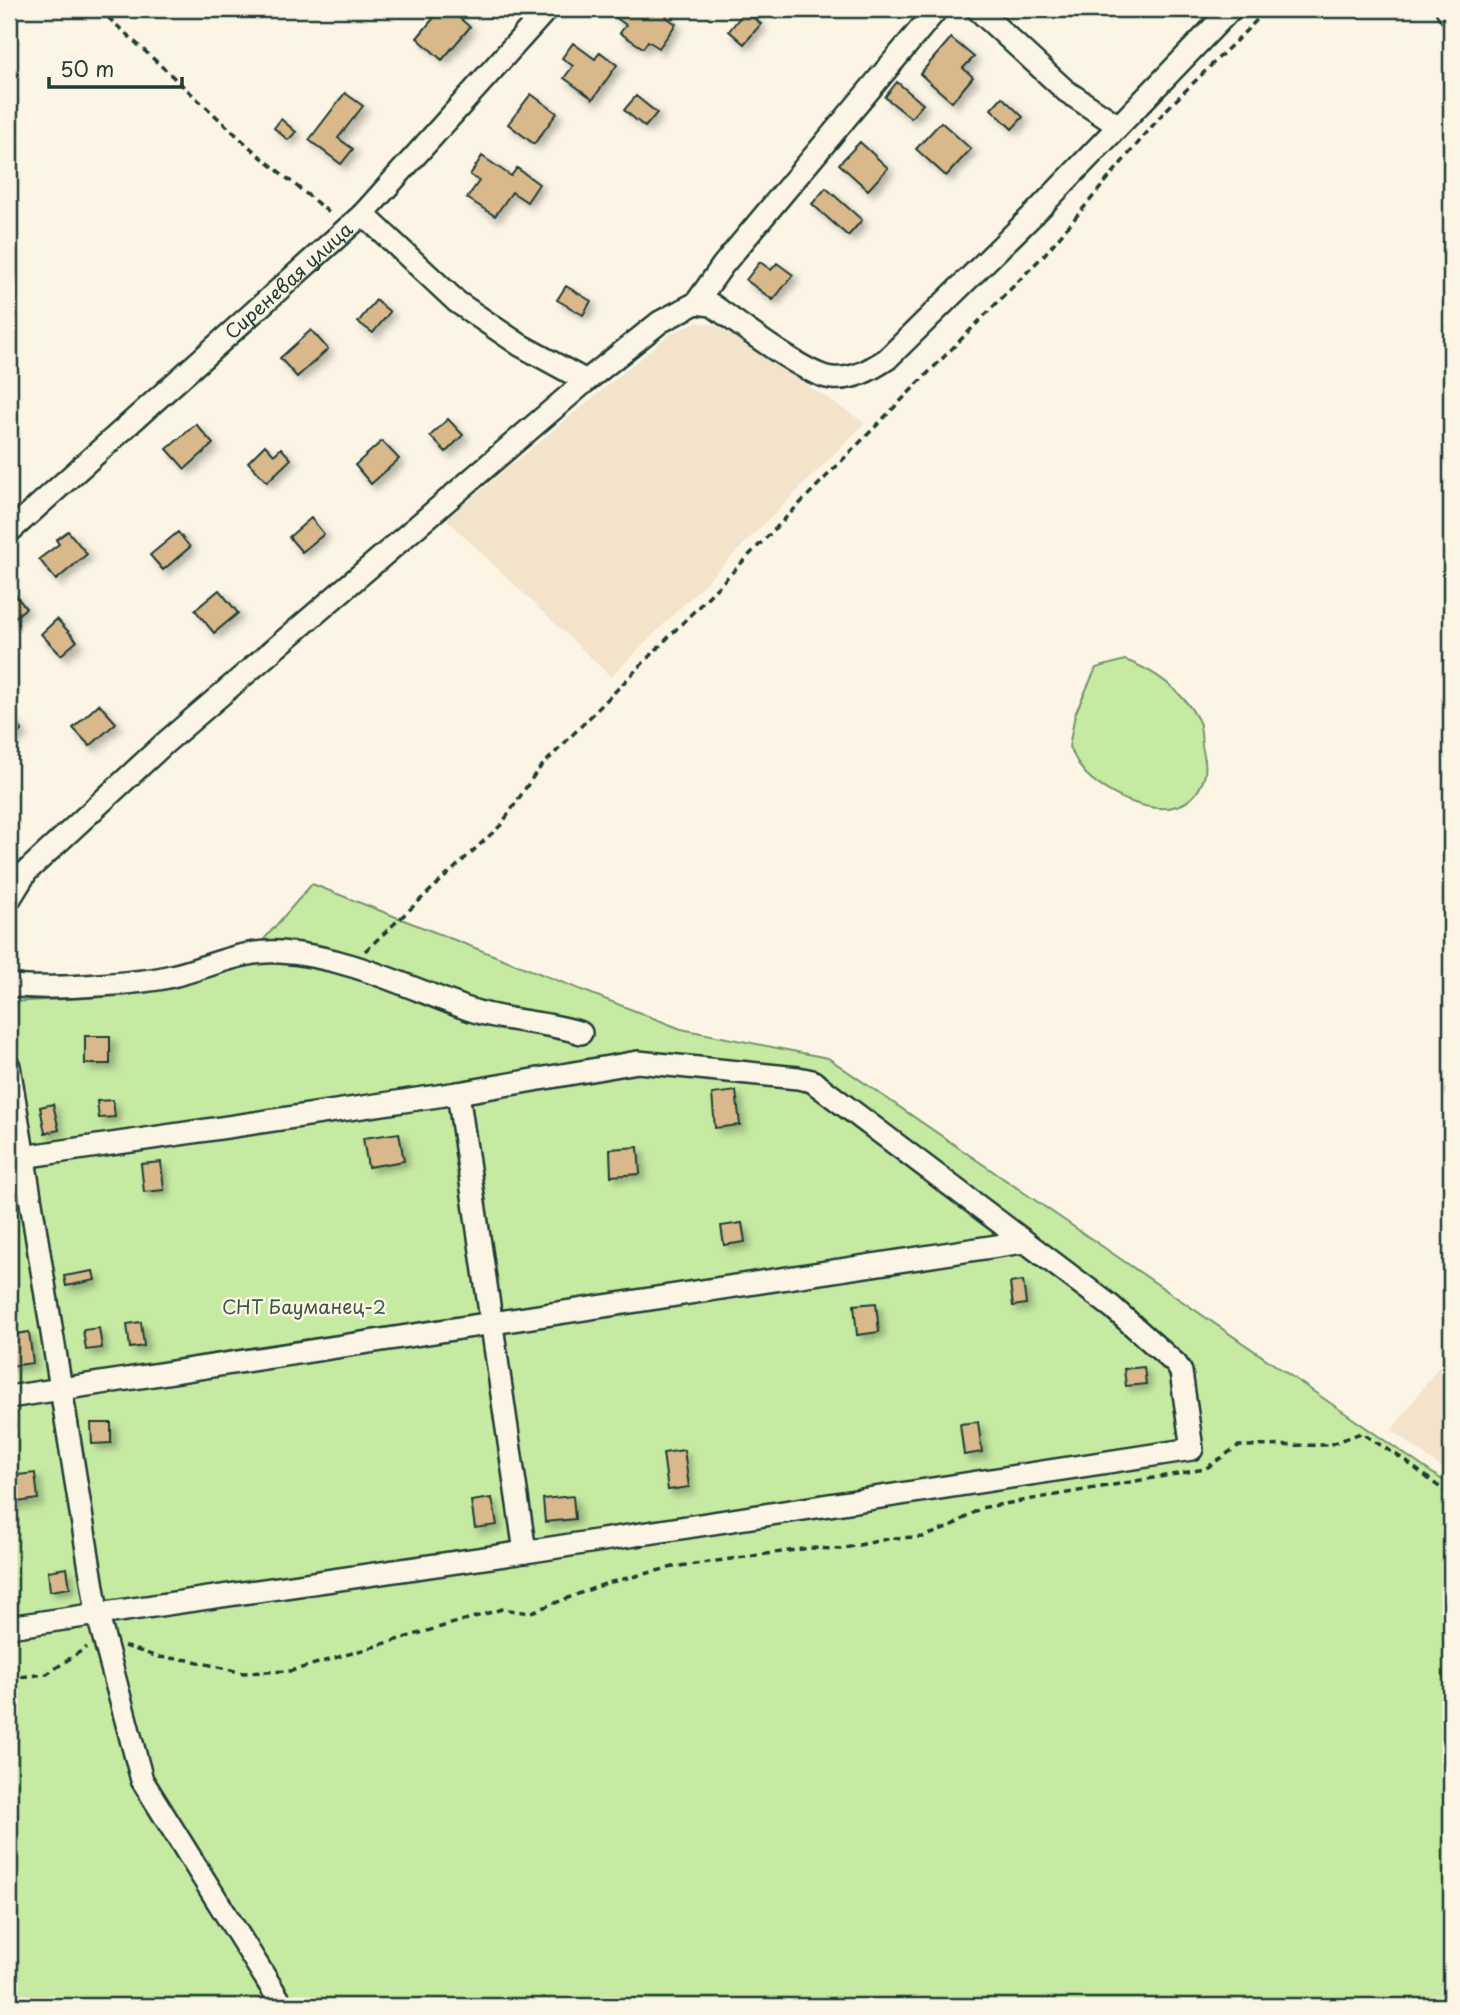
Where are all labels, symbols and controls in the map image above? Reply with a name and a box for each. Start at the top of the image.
scale bar [49,46,182,90]
text: 50 m [60,52,114,84]
street label: Сиреневая улица [218,215,358,345]
park label: СНТ Бауманец-2 [222,1292,386,1320]

